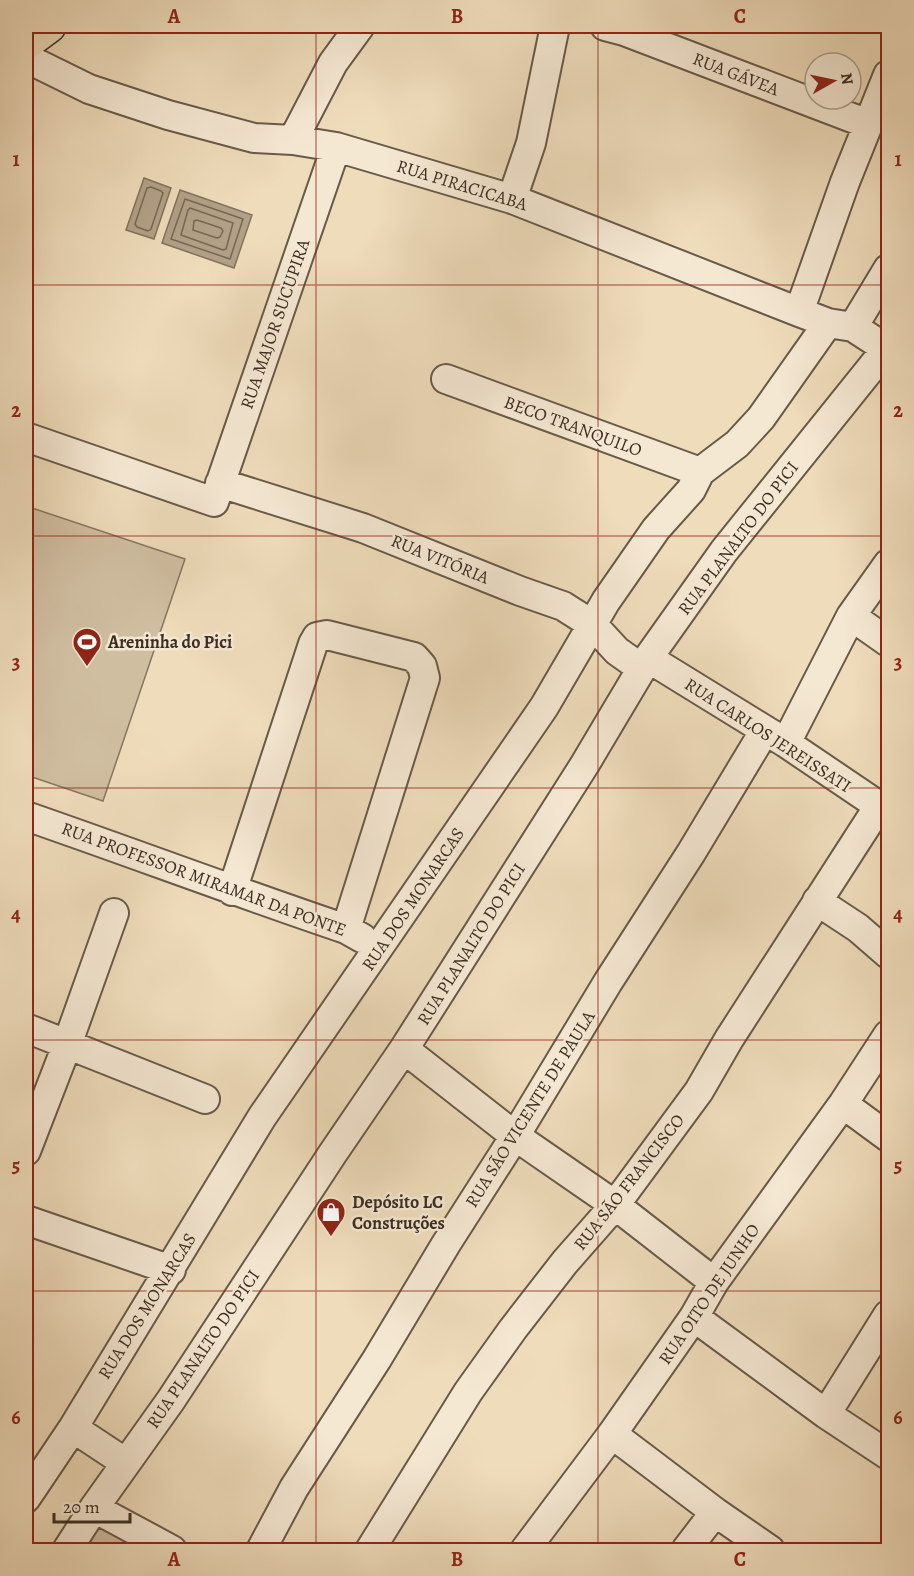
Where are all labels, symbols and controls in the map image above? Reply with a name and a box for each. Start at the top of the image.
text: A [167,3,181,30]
text: B [451,3,463,30]
text: C [734,3,746,30]
street label: RUA GÁVEA [689,47,783,102]
north arrow [803,51,863,111]
text: N [835,71,859,87]
text: 1 [12,146,20,173]
text: 1 [894,146,902,173]
street label: RUA PIRACICABA [394,154,531,216]
street label: RUA MAJOR SUCUPIRA [235,235,316,412]
street label: BECO TRANQUILO [501,390,645,462]
text: 2 [11,397,21,424]
text: 2 [893,397,903,424]
street label: RUA PLANALTO DO PICI [672,456,804,620]
street label: RUA VITÓRIA [387,528,493,590]
sports icon: Areninha do Pici [71,626,103,668]
place label: Areninha do Pici [107,630,232,654]
text: 3 [12,649,20,676]
text: 3 [894,649,902,676]
street label: RUA CARLOS JEREISSATI [680,672,856,798]
street label: RUA PROFESSOR MIRAMAR DA PONTE [58,816,350,942]
street label: RUA DOS MONARCAS [356,823,470,975]
street label: RUA PLANALTO DO PICI [411,858,531,1030]
text: 4 [11,901,21,928]
text: 4 [893,901,903,928]
street label: RUA SÃO VICENTE DE PAULA [459,1006,601,1212]
street label: RUA SÃO FRANCISCO [568,1109,690,1255]
text: 5 [12,1152,20,1179]
text: 5 [894,1152,902,1179]
place label: Depósito LC Construções [352,1190,445,1235]
shop icon: Depósito LC Construções [315,1196,347,1238]
street label: RUA OITO DE JUNHO [653,1219,765,1369]
street label: RUA DOS MONARCAS [92,1228,202,1384]
street label: RUA PLANALTO DO PICI [141,1265,265,1433]
text: 6 [11,1404,21,1431]
text: 6 [893,1404,903,1431]
scale bar [54,1486,130,1524]
text: 20 m [63,1495,100,1519]
text: A [167,1546,181,1573]
text: B [451,1546,463,1573]
text: C [734,1546,746,1573]

